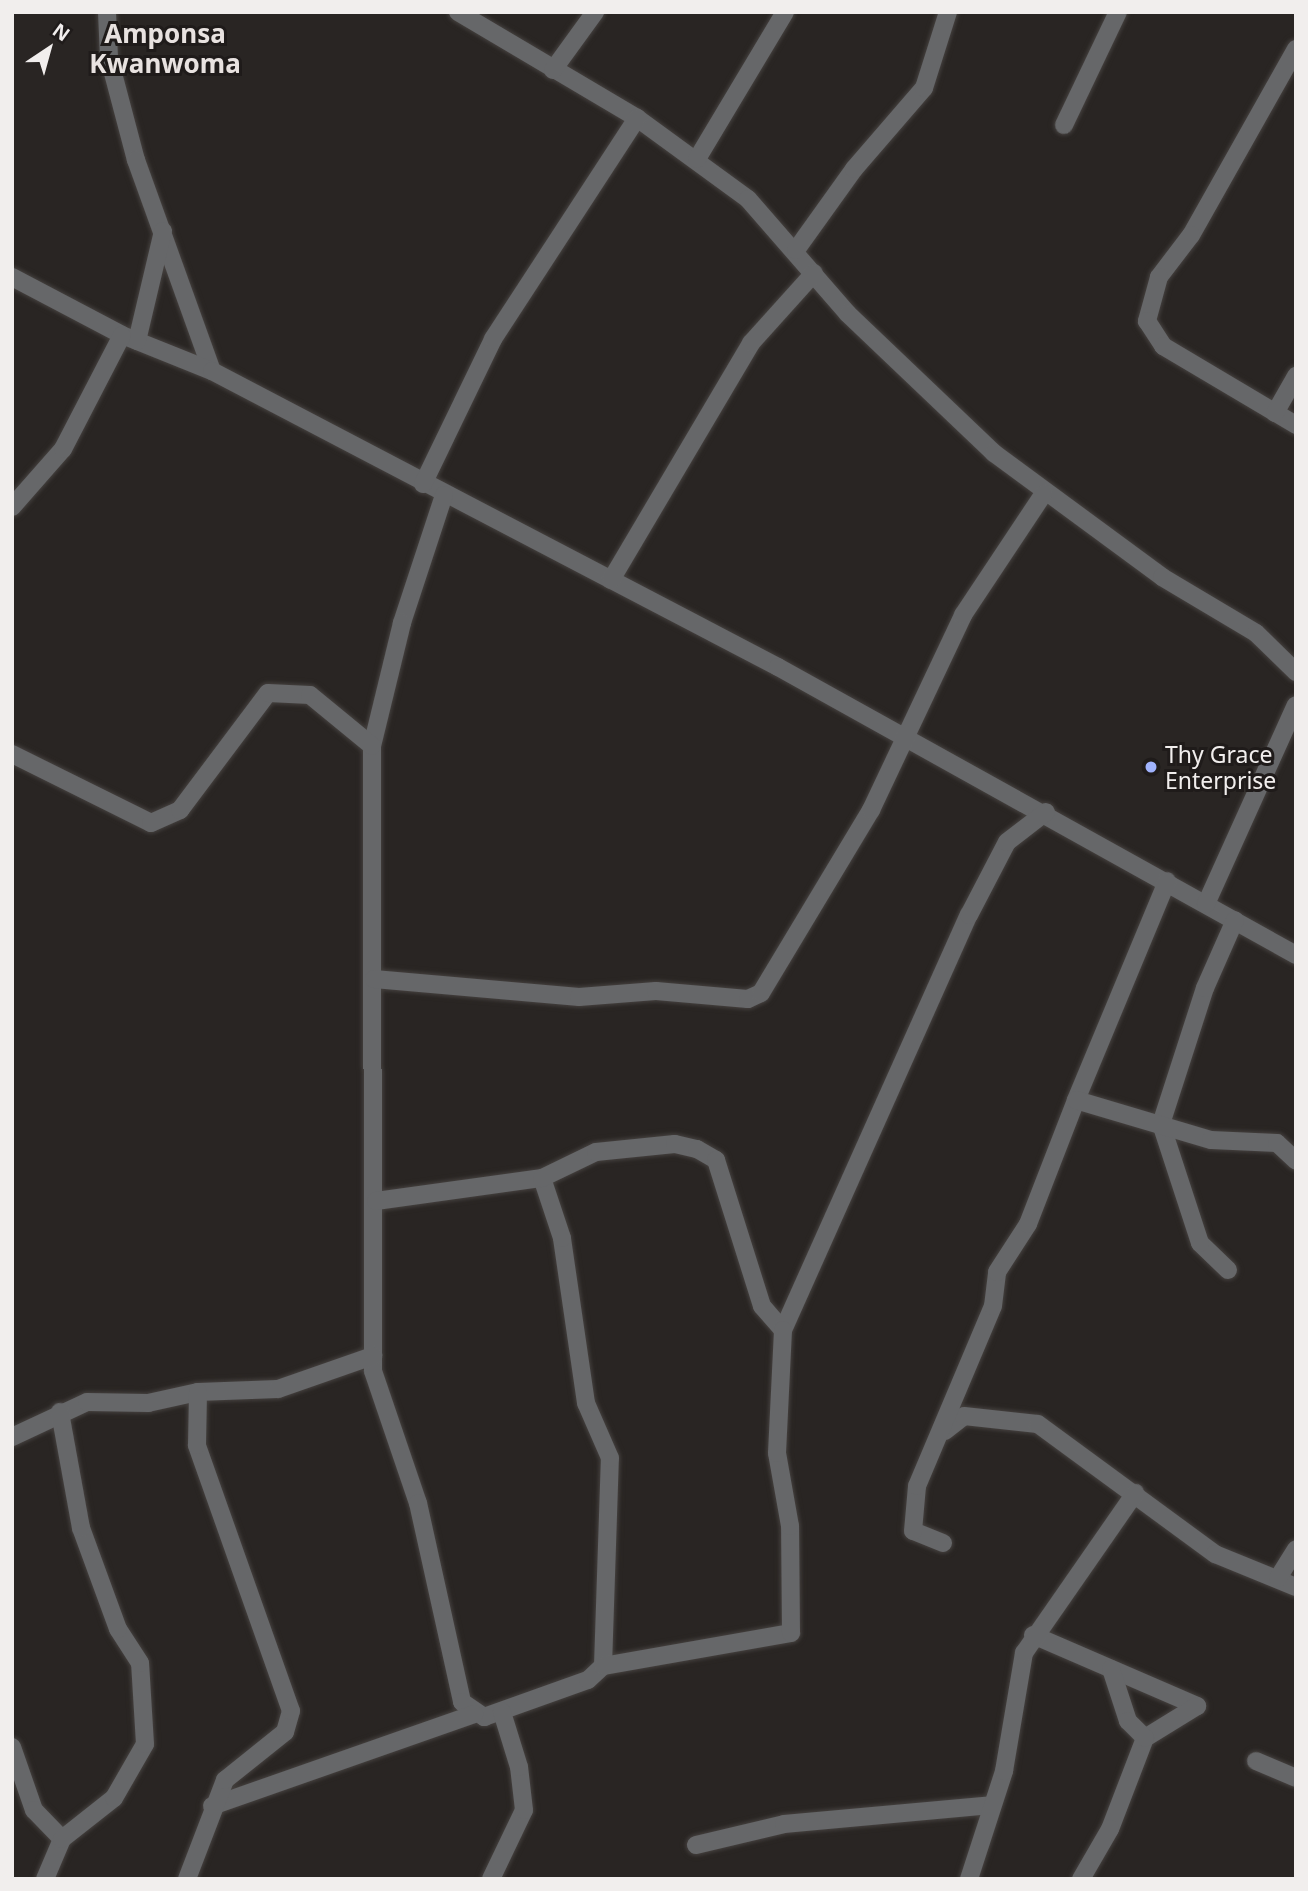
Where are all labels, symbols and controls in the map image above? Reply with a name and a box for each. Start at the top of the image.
north arrow [14,14,84,84]
text: N [47,17,75,47]
district label: Amponsa Kwanwoma [89,18,241,80]
place label: Thy Grace Enterprise [1165,740,1276,794]
marker: Thy Grace Enterprise [1143,759,1159,775]

